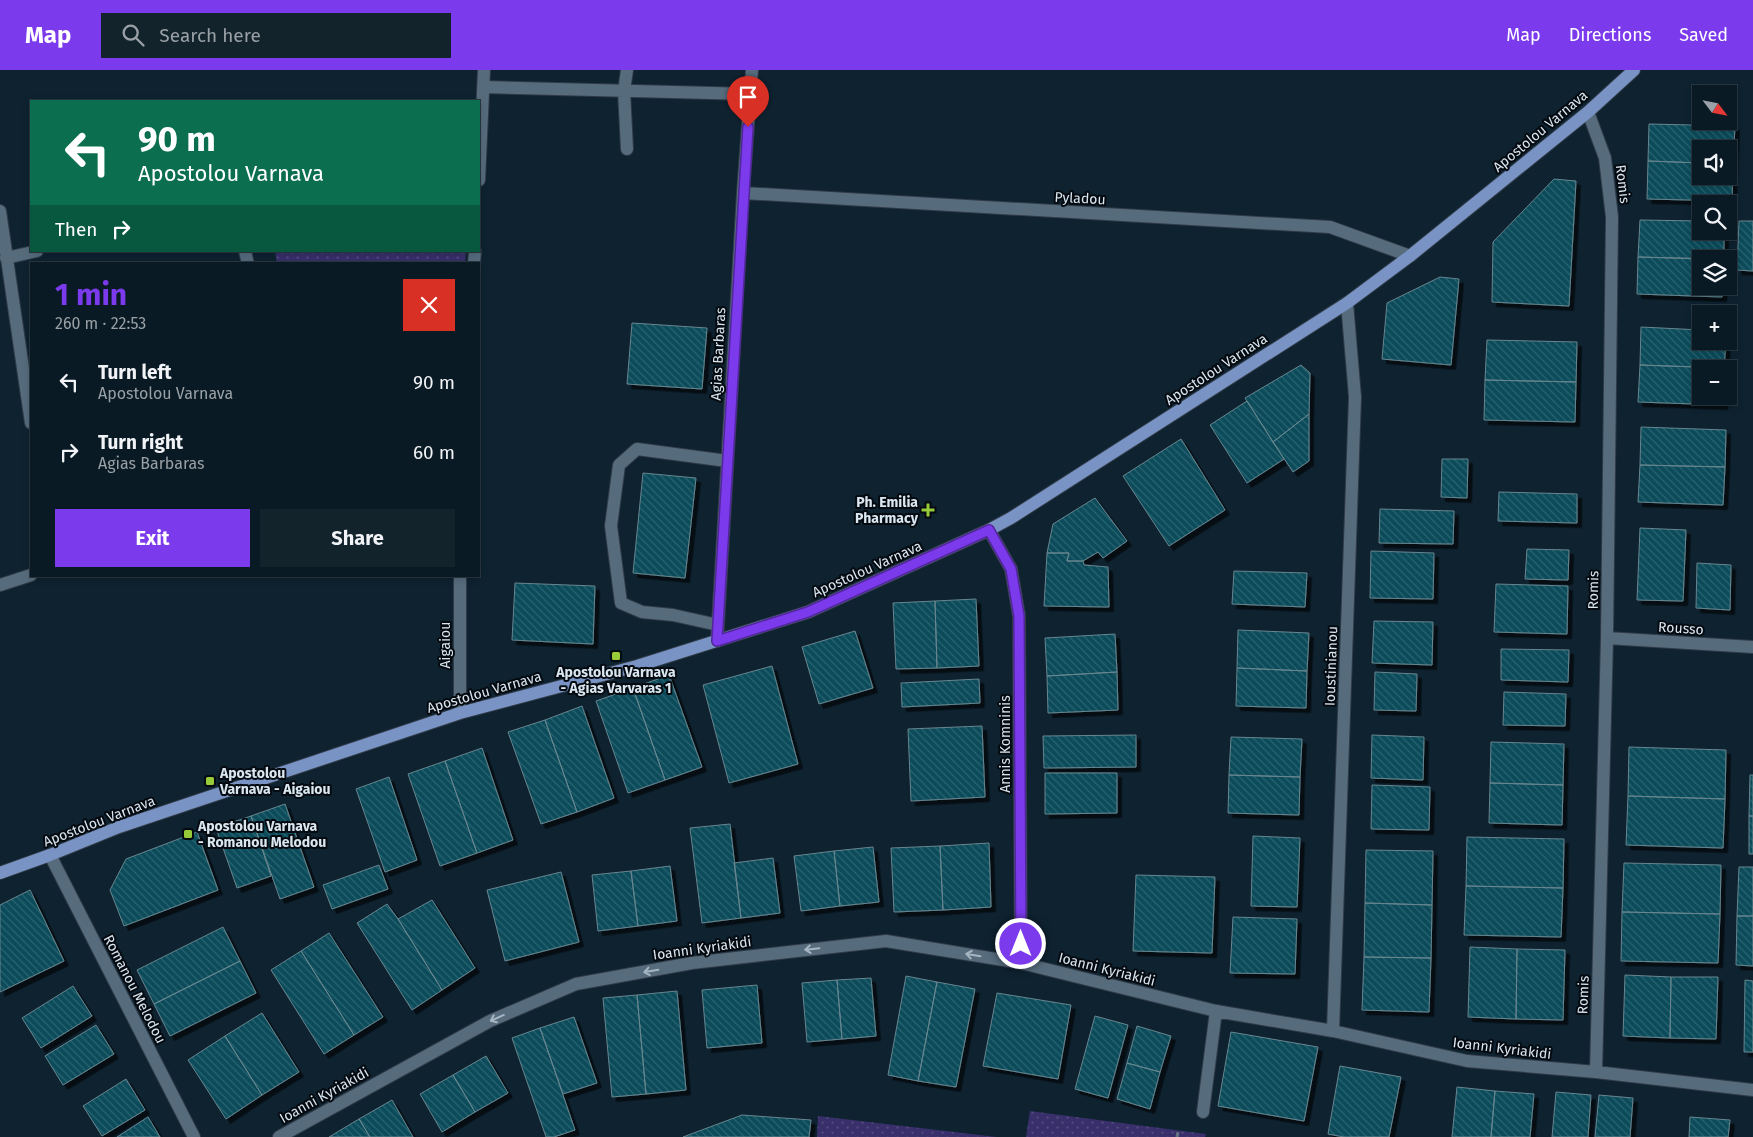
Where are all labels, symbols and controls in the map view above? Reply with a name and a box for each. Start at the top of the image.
search box [101,13,451,58]
text: Map [25,21,71,49]
icon: search [119,21,147,49]
text: Search here [159,24,261,47]
text: Map [1506,24,1541,46]
text: Directions [1569,24,1651,46]
text: Saved [1679,24,1728,46]
pin [727,76,769,127]
icon: arrive [734,83,762,111]
north arrow [1692,85,1738,130]
map controls [1692,85,1737,405]
street label: Apostolou Varnava [1490,87,1591,176]
text: 90 m [138,118,216,160]
icon: left [55,120,120,185]
button: sound [1692,140,1737,185]
text: Apostolou Varnava [138,160,324,187]
street label: Romis [1612,164,1633,205]
street label: Pyladou [1054,189,1106,208]
button: search [1692,195,1737,240]
icon: right [107,215,135,243]
text: Then [55,218,97,241]
button: layers [1692,250,1737,295]
text: 1 min [55,277,127,313]
button: close [403,279,455,331]
button: + [1692,305,1737,350]
street label: Agias Barbaras [708,307,729,401]
text: 260 m · 22:53 [55,314,146,333]
street label: Apostolou Varnava [1162,330,1271,409]
button: − [1692,360,1737,405]
text: Turn left [98,361,172,384]
icon: left [55,368,83,396]
text: 90 m [413,371,455,394]
text: Apostolou Varnava [98,384,233,403]
text: Turn right [98,431,183,454]
icon: right [55,438,83,466]
text: 60 m [413,441,455,464]
text: Agias Barbaras [98,454,205,473]
place label: Ph. Emilia Pharmacy [855,494,919,527]
marker: Ph. Emilia Pharmacy [922,504,934,516]
button: Exit [55,509,250,567]
button: Share [260,509,455,567]
street label: Apostolou Varnava [810,538,925,601]
street label: Romis [1585,570,1602,610]
street label: Rousso [1658,618,1704,639]
street label: Aigaiou [437,622,454,668]
street label: Ioustinianou [1322,626,1341,706]
marker: Apostolou Varnava - Agias Varvaras 1 [610,650,622,662]
place label: Apostolou Varnava - Agias Varvaras 1 [555,664,676,697]
street label: Apostolou Varnava [425,668,543,717]
street label: Annis Komninis [997,695,1014,793]
place label: Apostolou Varnava - Aigaiou [219,765,331,798]
marker: Apostolou Varnava - Aigaiou [204,775,216,787]
street label: Apostolou Varnava [41,792,157,851]
place label: Apostolou Varnava - Romanou Melodou [197,818,326,851]
marker: Apostolou Varnava - Romanou Melodou [182,828,194,840]
position arrow [994,917,1046,969]
street label: Romanou Melodou [100,932,169,1046]
street label: Ioanni Kyriakidi [652,933,752,964]
one-way arrow [804,944,820,954]
street label: Ioanni Kyriakidi [1057,949,1157,990]
one-way arrow [965,950,981,960]
one-way arrow [644,966,660,976]
street label: Romis [1574,975,1593,1015]
one-way arrow [490,1014,505,1024]
street label: Ioanni Kyriakidi [1452,1034,1552,1063]
street label: Ioanni Kyriakidi [277,1064,372,1127]

